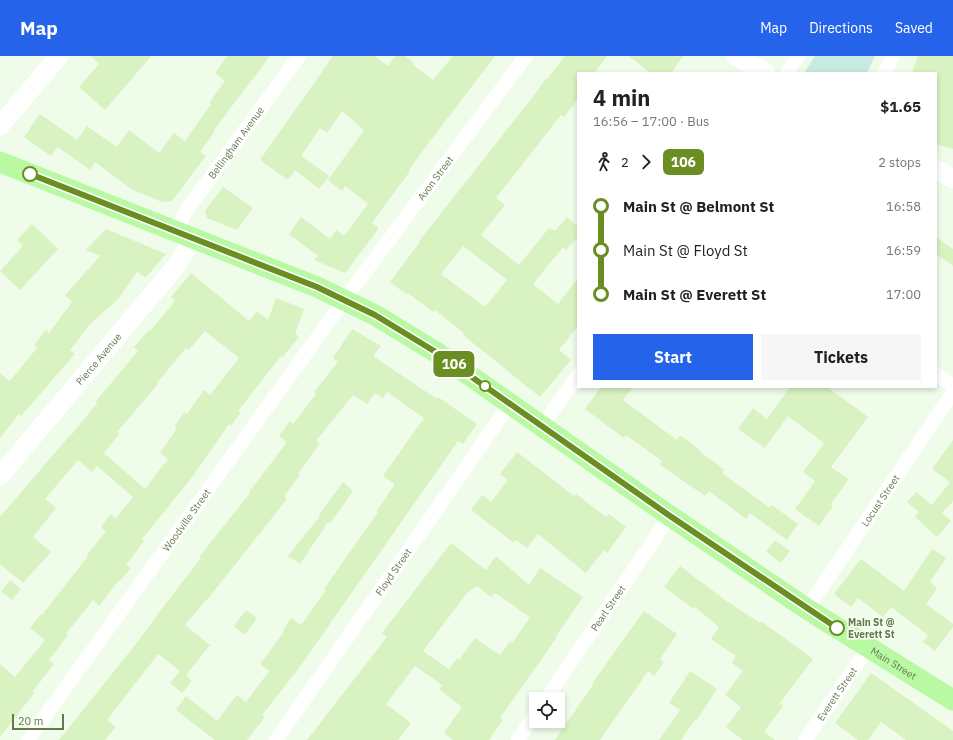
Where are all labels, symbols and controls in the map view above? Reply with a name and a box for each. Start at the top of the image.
text: Map [20,16,58,40]
text: Map [760,19,787,37]
text: Directions [809,19,873,37]
text: Saved [895,19,933,37]
text: 4 min [593,83,650,112]
text: $1.65 [880,97,921,116]
street label: Bellingham Avenue [205,103,267,181]
text: 16:56 – 17:00 · Bus [593,113,709,130]
icon: walk [593,151,615,173]
icon: forward [635,151,657,173]
street label: Avon Street [414,153,456,203]
text: 106 [671,153,696,171]
text: 2 [621,154,629,171]
text: 2 stops [878,154,921,171]
unlabelled marker [22,166,38,182]
text: Main St @ Belmont St [623,197,774,216]
text: 16:58 [886,198,921,215]
text: Main St @ Floyd St [623,241,748,260]
text: 16:59 [886,242,921,259]
text: Main St @ Everett St [623,285,766,304]
text: 17:00 [886,286,921,303]
street label: Pierce Avenue [73,330,124,387]
button: Start [593,334,753,380]
button: Tickets [761,334,921,380]
line badge: 106 [431,351,477,377]
text: 106 [441,355,467,373]
unlabelled marker [479,380,491,392]
street label: Locust Street [858,472,902,529]
street label: Woodville Street [159,486,213,554]
street label: Floyd Street [372,545,414,598]
street label: Pearl Street [587,582,628,634]
place label: Main St @ Everett St [848,616,895,641]
marker: Main St @ Everett St [829,620,845,636]
street label: Main Street [868,644,919,682]
street label: Everett Street [814,664,860,723]
map controls [529,692,565,728]
button: locate [529,692,565,728]
scale bar [12,712,64,731]
text: 20 m [18,714,43,728]

